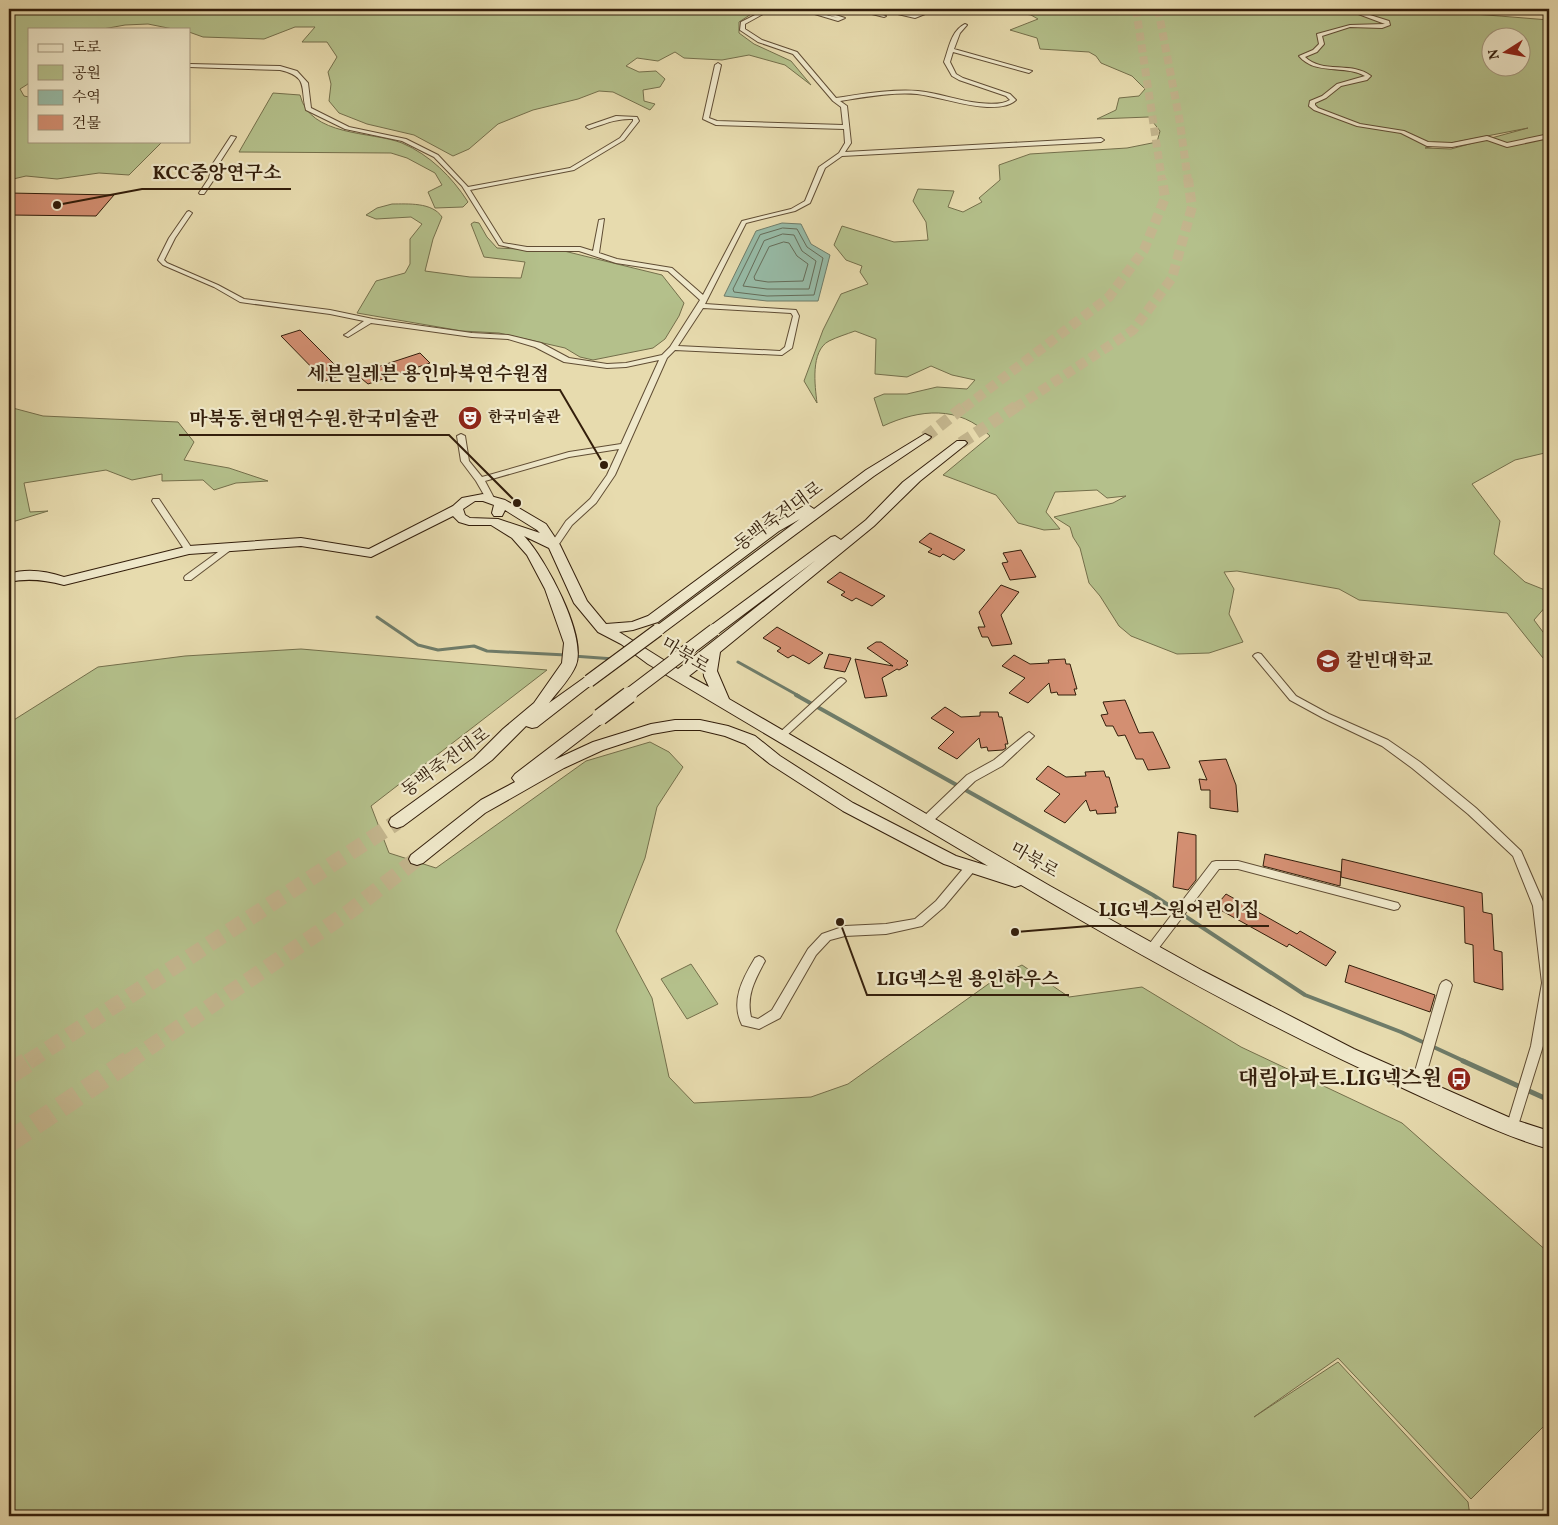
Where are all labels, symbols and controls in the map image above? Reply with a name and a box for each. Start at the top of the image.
legend [28,28,190,142]
north arrow [1480,28,1530,78]
text: 도로 [72,38,101,59]
text: N [1484,47,1505,61]
text: 공원 [72,64,101,85]
text: 수역 [72,88,101,109]
text: 건물 [72,114,101,135]
callout: KCC중앙연구소 [142,155,291,189]
text: KCC중앙연구소 [152,161,282,187]
callout: 세븐일레븐 용인마북연수원점 [297,356,560,390]
text: 세븐일레븐 용인마북연수원점 [307,362,549,388]
callout: 마북동.현대연수원.한국미술관 [179,401,449,435]
theatre icon: 한국미술관 [457,405,483,431]
text: 마북동.현대연수원.한국미술관 [189,407,439,433]
place label: 한국미술관 [488,408,561,429]
street label: 동백죽전대로 [729,476,829,558]
street label: 마북로 [656,632,714,680]
school or university icon: 칼빈대학교 [1315,648,1341,674]
place label: 칼빈대학교 [1346,649,1434,674]
street label: 동백죽전대로 [396,722,496,804]
street label: 마북로 [1005,837,1063,885]
callout: LIG넥스원어린이집 [1089,892,1269,926]
text: LIG넥스원어린이집 [1099,898,1259,924]
callout: LIG넥스원 용인하우스 [867,961,1069,995]
text: LIG넥스원 용인하우스 [877,967,1060,993]
place label: 대림아파트.LIG넥스원 [1238,1065,1442,1094]
bus stop icon: 대림아파트.LIG넥스원 [1446,1066,1472,1092]

